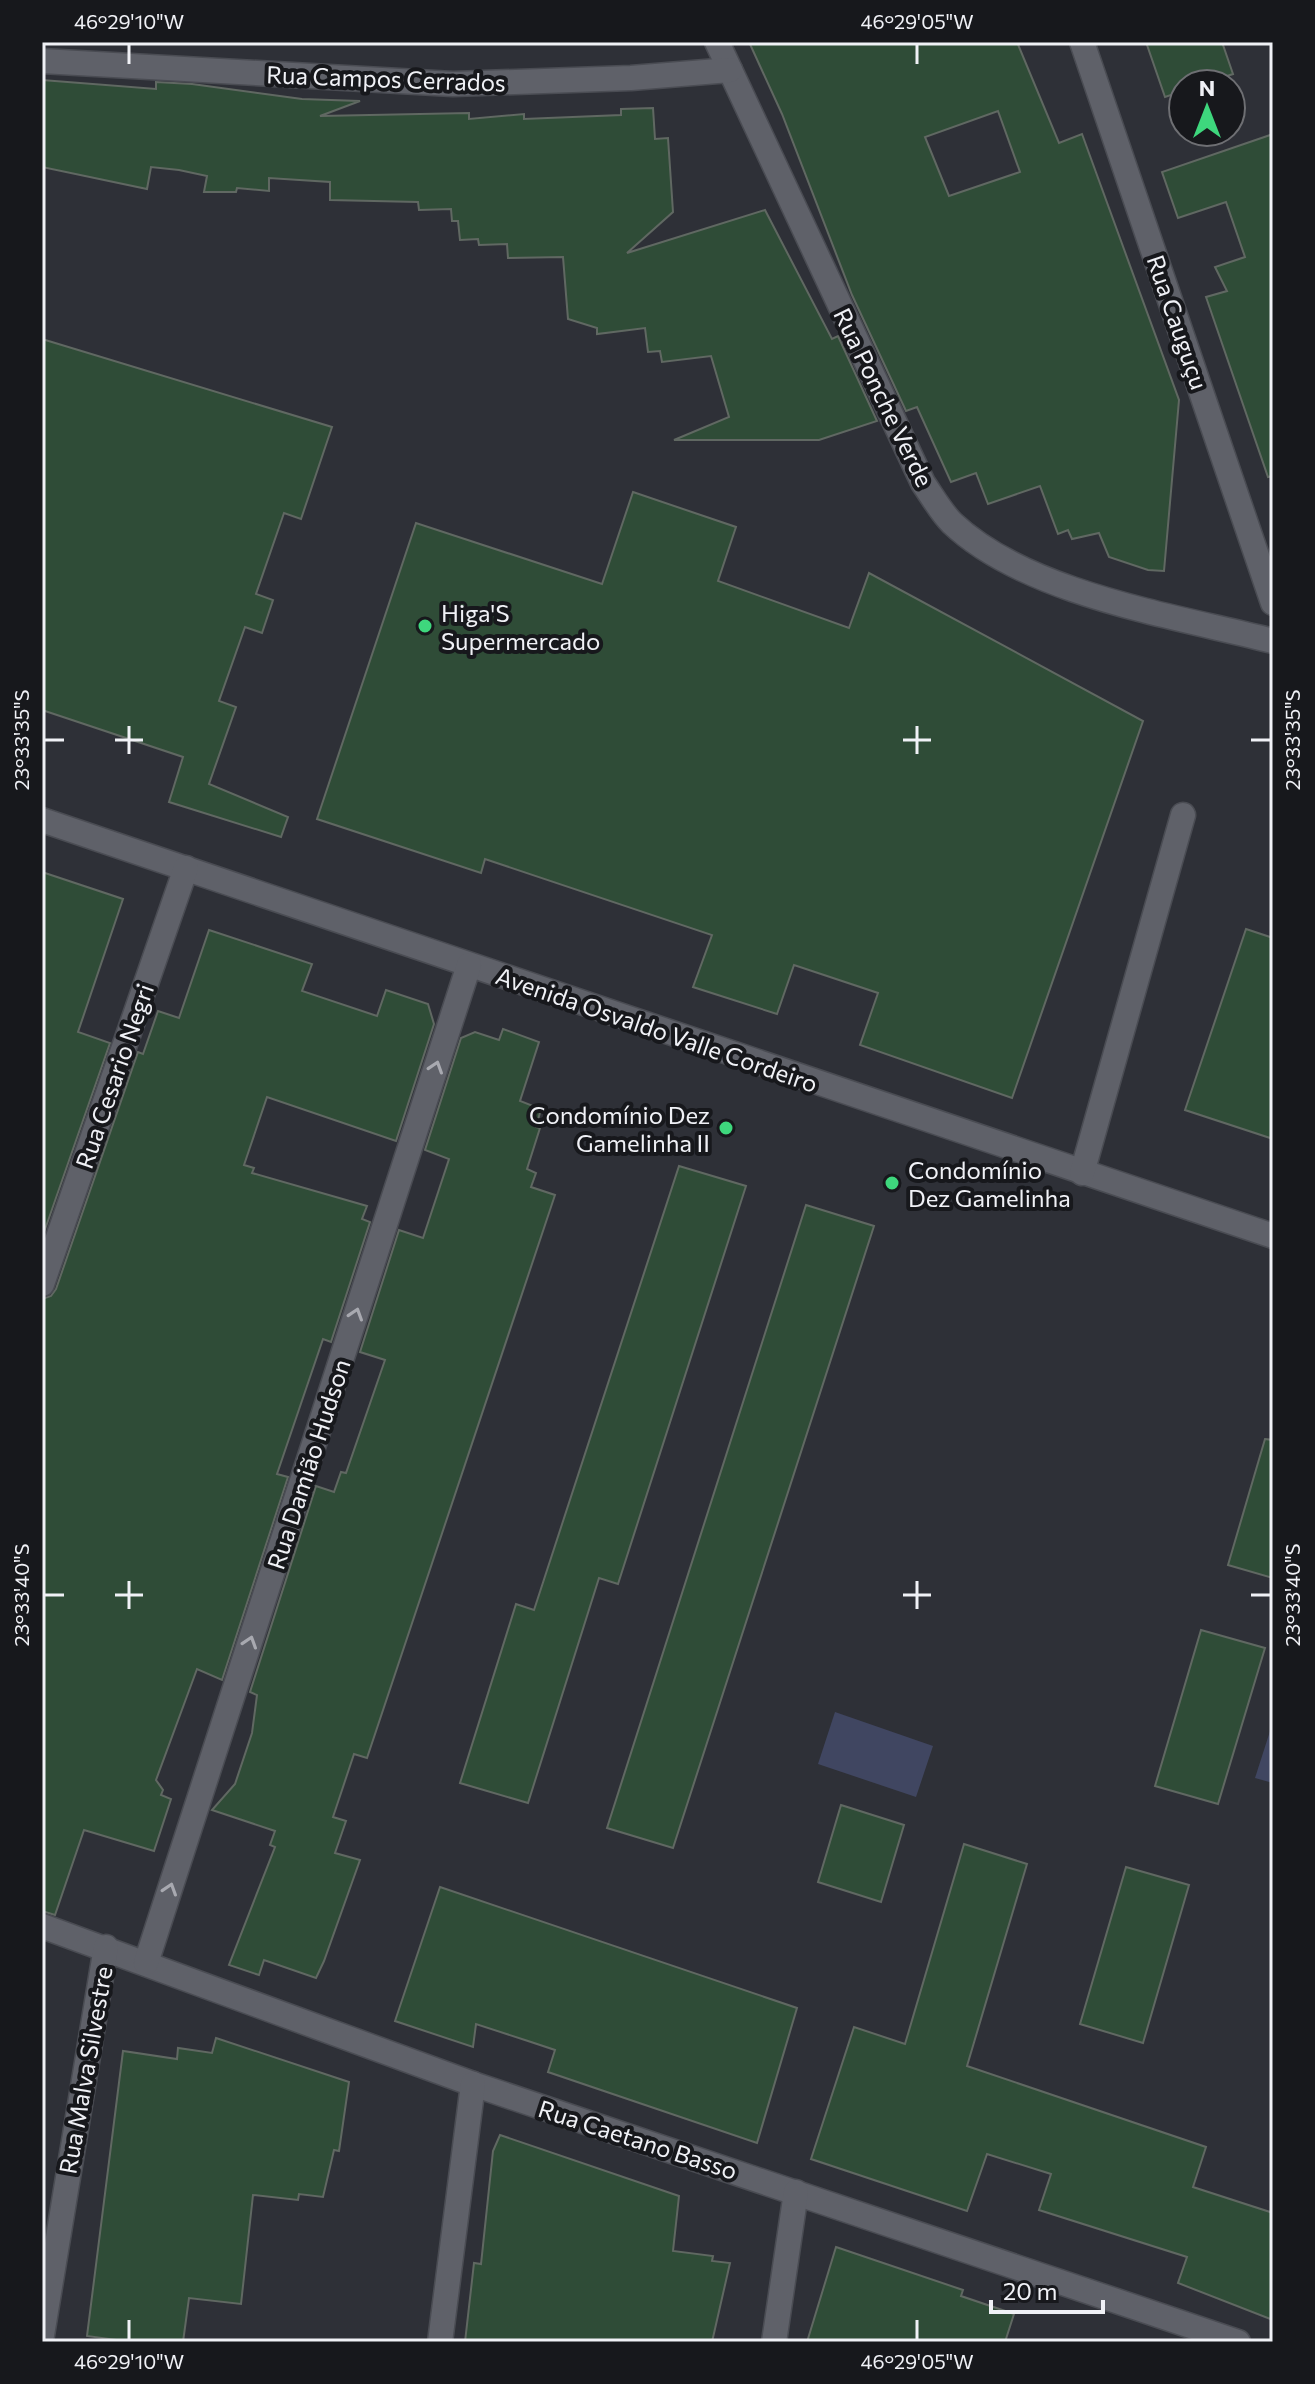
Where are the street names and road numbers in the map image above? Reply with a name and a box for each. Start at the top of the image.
street label: Rua Campos Cerrados [266,59,506,97]
street label: Rua Cauguçu [1141,251,1215,393]
street label: Rua Ponche Verde [828,303,940,491]
street label: Avenida Osvaldo Valle Cordeiro [492,960,822,1098]
street label: Rua Cesario Negri [69,980,159,1172]
street label: Rua Damião Hudson [260,1355,356,1573]
street label: Rua Malva Silvestre [52,1964,118,2176]
street label: Rua Caetano Basso [535,2093,741,2185]

